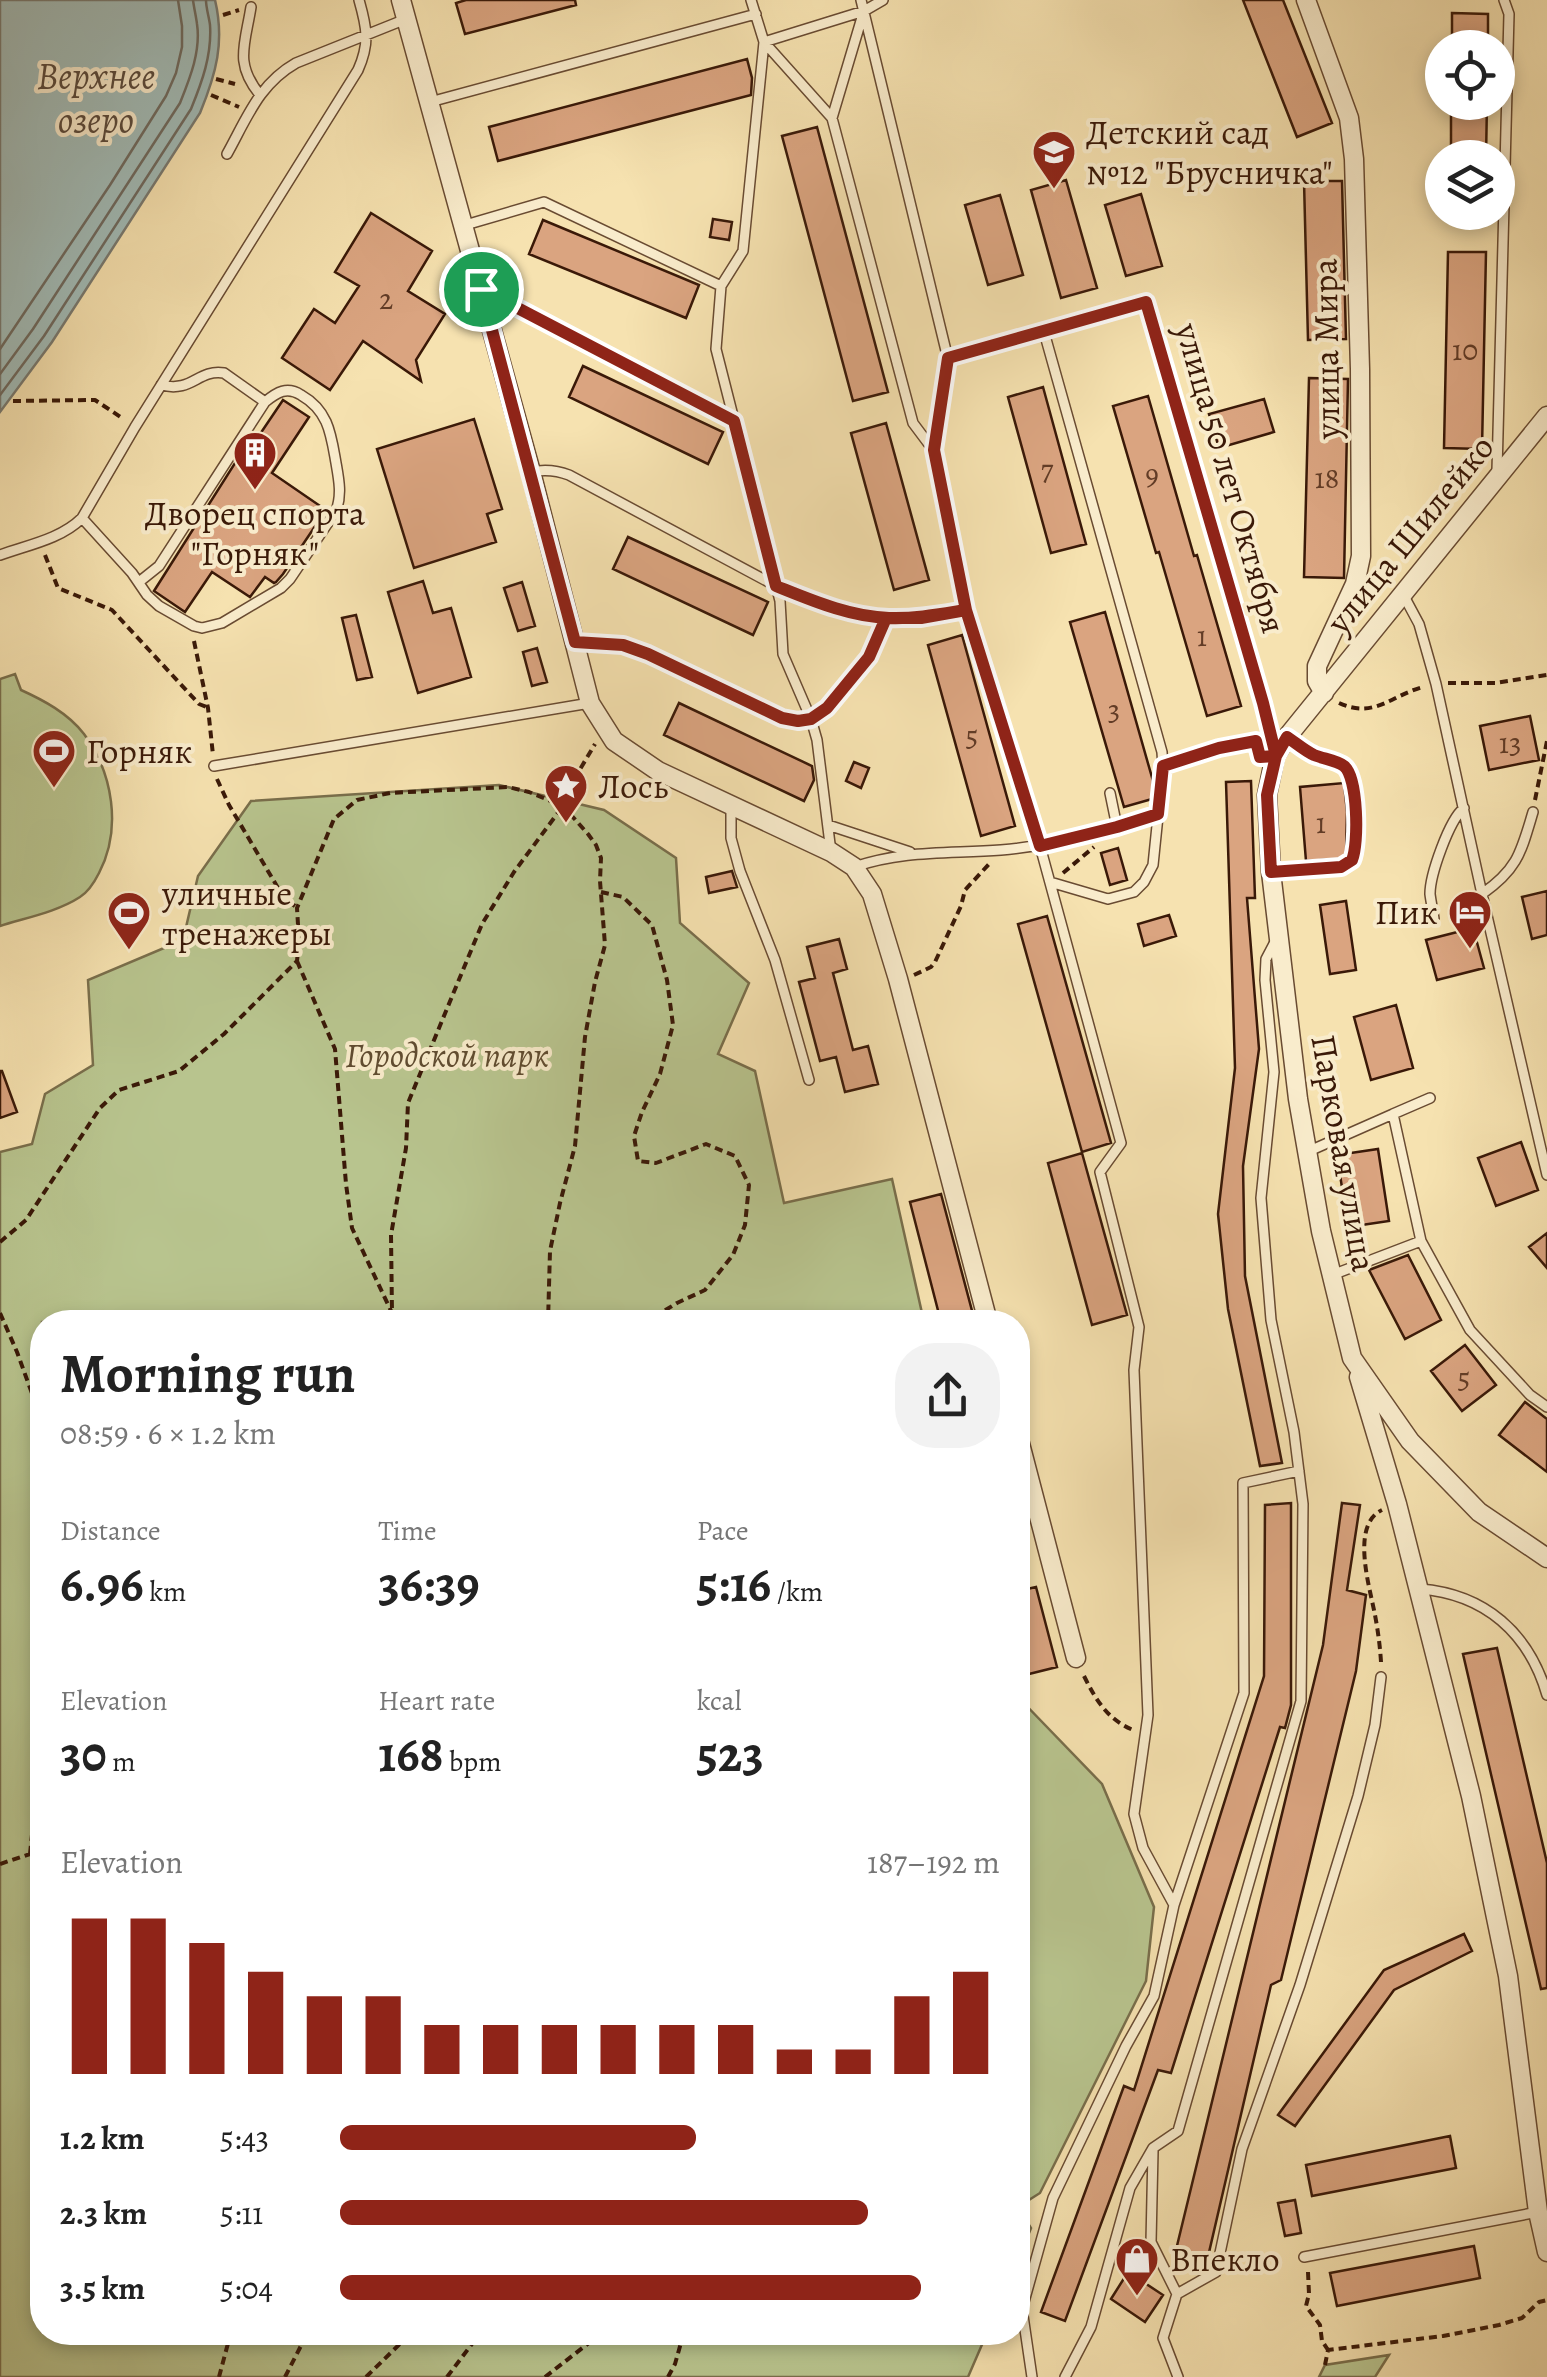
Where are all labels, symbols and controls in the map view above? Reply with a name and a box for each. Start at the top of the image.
map controls [1425,30,1515,230]
button: locate [1425,30,1515,120]
water label: Верхнее озеро [37,50,155,146]
place label: Детский сад №12 "Брусничка" [1086,108,1333,196]
school or university icon: Детский сад №12 "Брусничка" [1031,129,1077,190]
button: layers [1425,140,1515,230]
pin [439,247,524,332]
street label: улица Мира [1300,258,1352,441]
icon: arrive [454,262,509,317]
house number: 2 [379,279,393,319]
street label: улица 50 лет Октября [1163,316,1298,639]
house number: 10 [1452,330,1478,370]
street label: улица Шилейко [1314,425,1505,644]
building icon: Дворец спорта "Горняк" [232,430,278,491]
house number: 7 [1041,450,1054,490]
house number: 9 [1145,455,1159,495]
house number: 18 [1315,458,1339,498]
place label: Дворец спорта "Горняк" [145,489,365,577]
house number: 1 [1197,616,1207,656]
house number: 3 [1108,690,1120,730]
house number: 5 [966,716,978,756]
house number: 13 [1499,723,1521,763]
place label: Горняк [86,727,192,775]
sports icon: Горняк [31,728,77,789]
place label: Лось [598,762,668,810]
place icon: Лось [543,763,589,824]
house number: 1 [1316,803,1326,843]
place label: уличные тренажеры [161,869,332,957]
place label: Пик [1375,888,1438,936]
hotel icon: Пик [1447,889,1493,950]
sports icon: уличные тренажеры [106,890,152,951]
park label: Городской парк [345,1031,549,1079]
street label: Парковая улица [1300,1031,1388,1275]
text: Morning run [60,1336,355,1411]
button: share [895,1343,1000,1448]
house number: 5 [1458,1358,1470,1398]
text: 08:59 · 6 × 1.2 km [60,1411,276,1455]
text: Distance [60,1512,160,1550]
text: Time [378,1512,437,1550]
text: Pace [697,1512,749,1550]
text: 6.96 [60,1550,144,1618]
text: 36:39 [378,1550,480,1618]
text: 5:16 [697,1550,771,1618]
text: km [144,1573,186,1611]
text: /km [771,1573,823,1611]
text: Elevation [60,1682,167,1720]
text: Heart rate [378,1682,495,1720]
text: kcal [697,1682,742,1720]
text: 30 [60,1720,107,1788]
text: 168 [378,1720,444,1788]
text: 523 [697,1720,764,1788]
text: m [107,1743,136,1781]
text: bpm [444,1743,501,1781]
text: Elevation [60,1840,183,1884]
text: 187–192 m [867,1840,1000,1884]
text: 1.2 km [60,2116,145,2160]
text: 5:43 [220,2116,269,2160]
text: 2.3 km [60,2191,147,2235]
text: 5:11 [220,2191,263,2235]
place label: Впекло [1170,2235,1280,2283]
shop icon: Впекло [1114,2236,1160,2297]
text: 3.5 km [60,2266,145,2310]
text: 5:04 [220,2266,273,2310]

